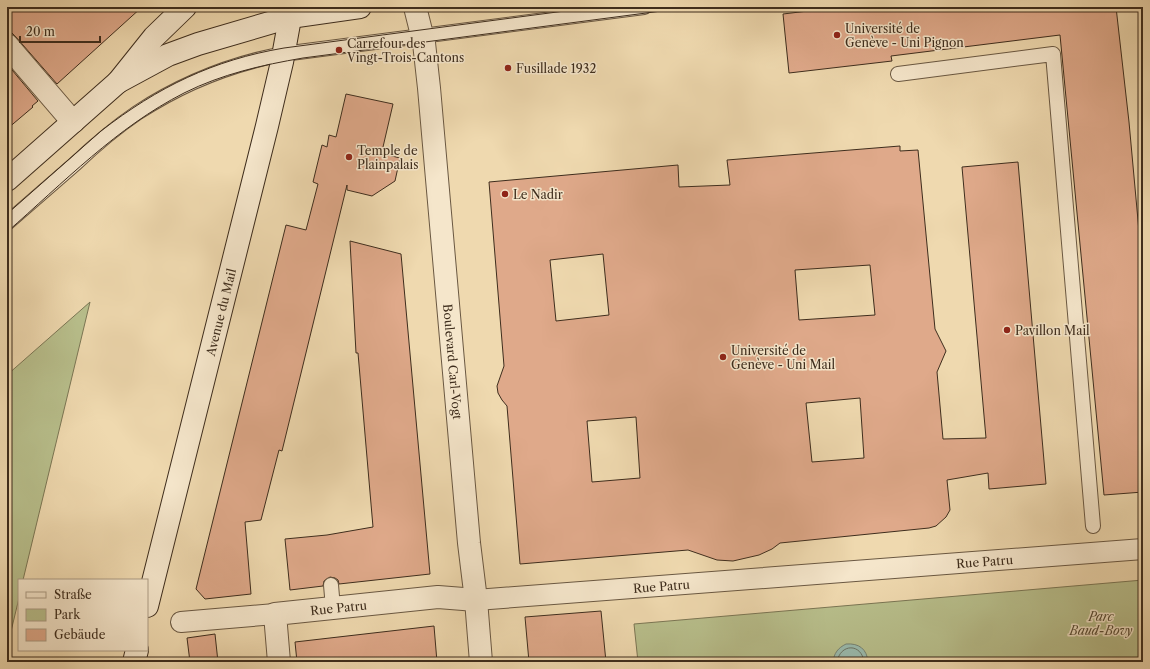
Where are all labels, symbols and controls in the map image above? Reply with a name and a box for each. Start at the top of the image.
scale bar [20,18,100,44]
place label: Université de Genève - Uni Pignon [845,21,964,50]
text: 20 m [26,24,55,39]
marker: Université de Genève - Uni Pignon [832,30,842,40]
place label: Carrefour des Vingt-Trois-Cantons [346,36,464,65]
marker: Carrefour des Vingt-Trois-Cantons [334,45,344,55]
place label: Fusillade 1932 [516,61,596,76]
marker: Fusillade 1932 [503,63,513,73]
place label: Temple de Plainpalais [357,143,419,172]
marker: Temple de Plainpalais [344,152,354,162]
place label: Le Nadir [513,187,563,202]
marker: Le Nadir [500,189,510,199]
street label: Avenue du Mail [202,266,239,358]
street label: Boulevard Carl-Vogt [441,303,466,421]
place label: Pavillon Mail [1015,323,1090,338]
marker: Pavillon Mail [1002,325,1012,335]
place label: Université de Genève - Uni Mail [731,343,835,372]
marker: Université de Genève - Uni Mail [718,352,728,362]
street label: Rue Patru [956,551,1014,571]
street label: Rue Patru [632,576,691,595]
legend [18,579,148,651]
text: Straße [54,587,92,602]
street label: Rue Patru [309,597,368,618]
text: Park [54,607,81,622]
park label: Parc Baud-Bovy [1069,609,1132,638]
text: Gebäude [54,627,106,642]

